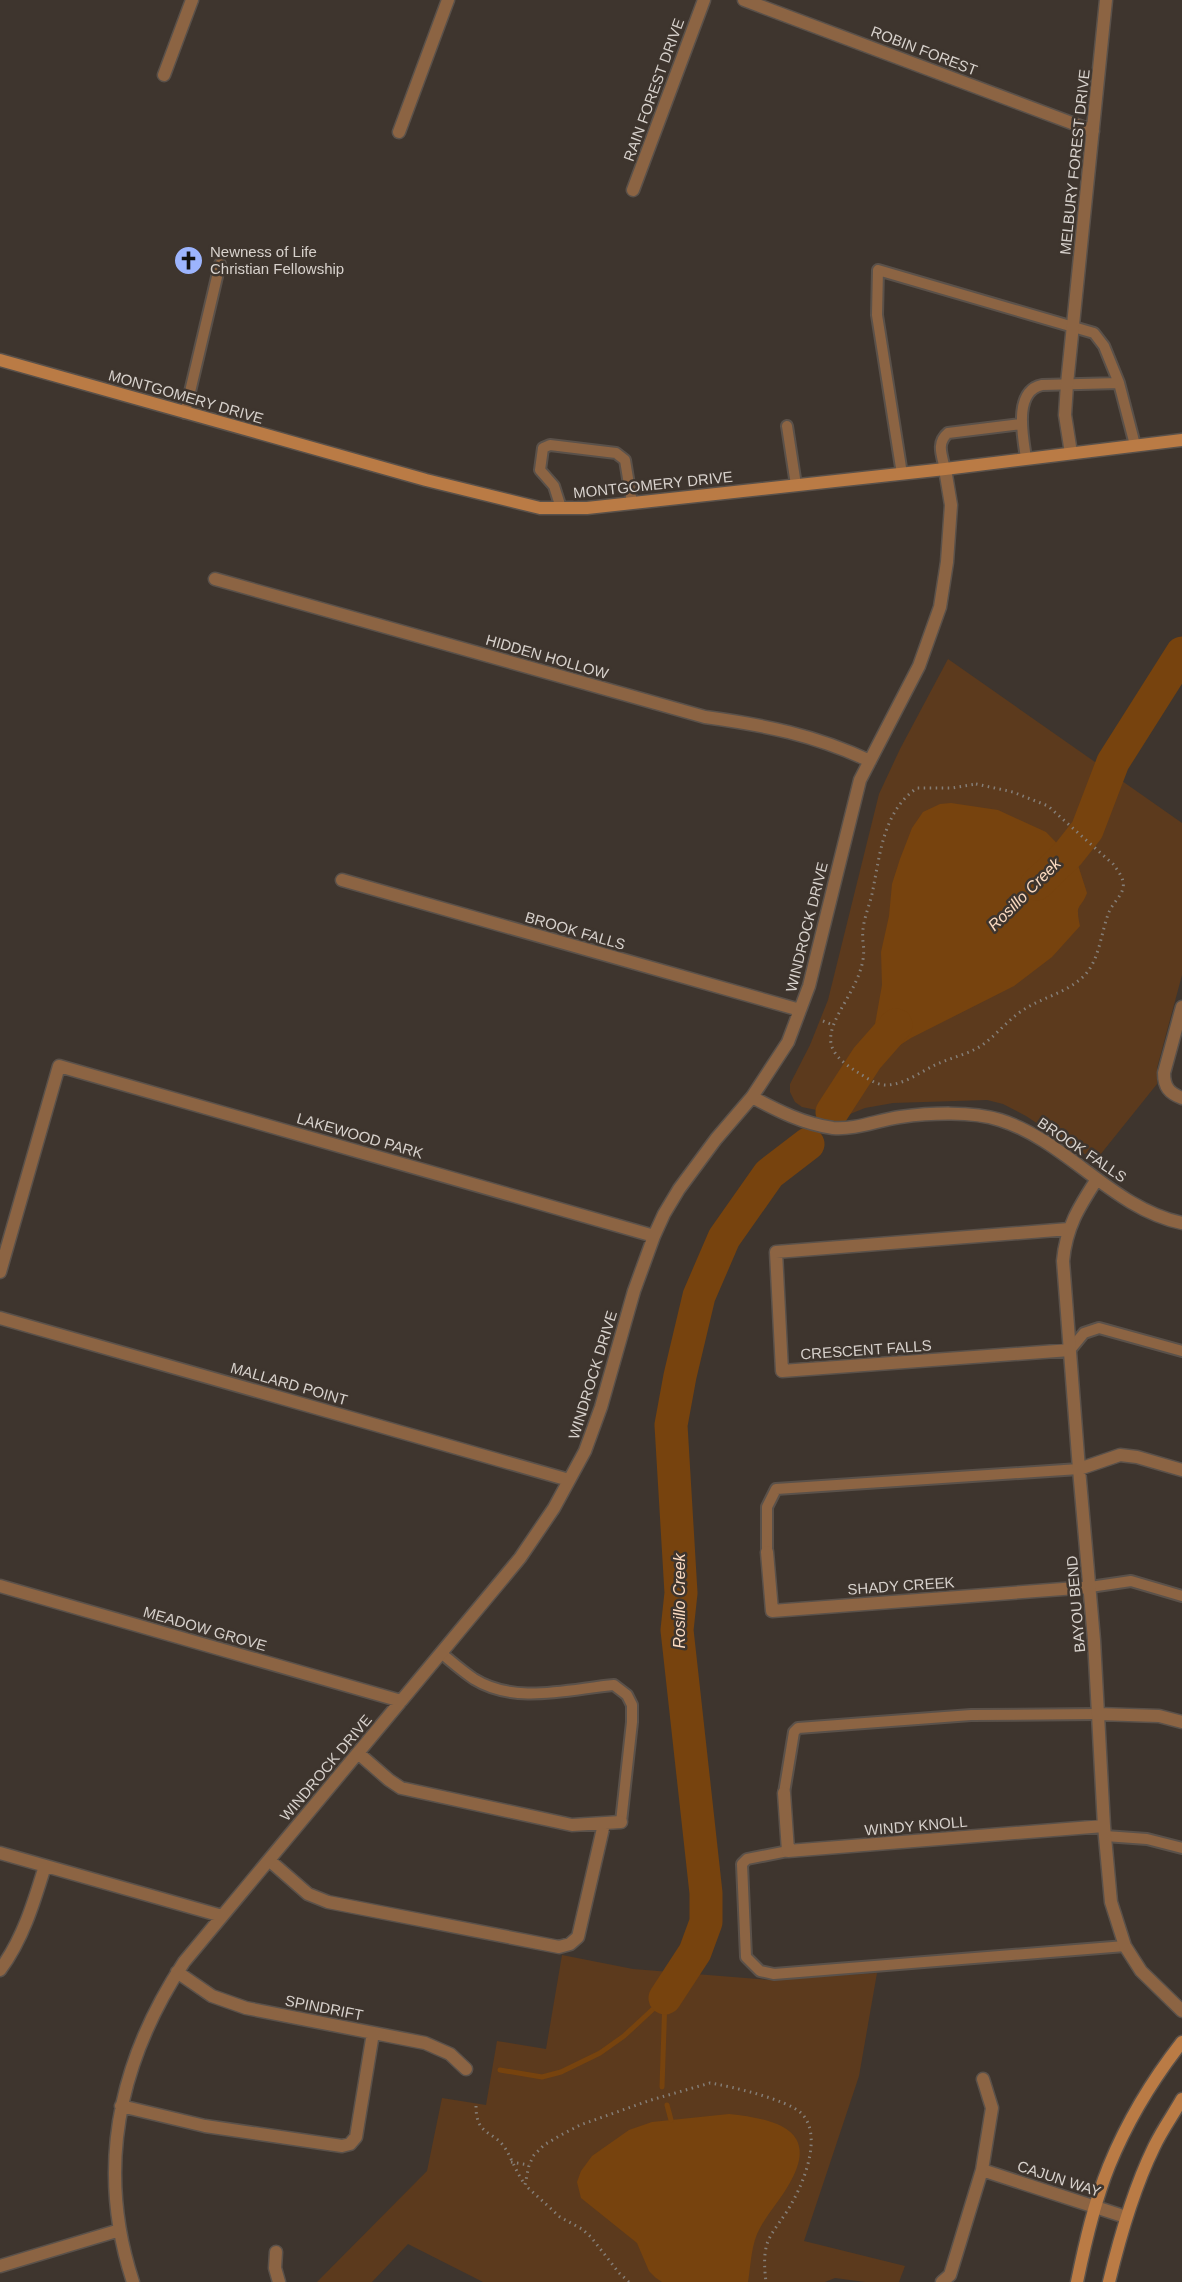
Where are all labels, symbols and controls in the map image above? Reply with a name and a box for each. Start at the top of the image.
street label: RAIN FOREST DRIVE [620,16,687,163]
street label: ROBIN FOREST [869,22,980,79]
street label: MELBURY FOREST DRIVE [1056,68,1093,256]
place label: Newness of Life Christian Fellowship [210,243,344,277]
church icon: Newness of Life Christian Fellowship [173,245,205,277]
street label: MONTGOMERY DRIVE [107,366,266,427]
street label: MONTGOMERY DRIVE [572,468,734,501]
street label: HIDDEN HOLLOW [484,631,611,682]
water label: Rosillo Creek [985,854,1065,934]
street label: WINDROCK DRIVE [782,860,831,994]
street label: BROOK FALLS [523,908,627,953]
street label: LAKEWOOD PARK [295,1109,425,1162]
street label: BROOK FALLS [1035,1114,1130,1186]
street label: WINDROCK DRIVE [565,1309,620,1441]
street label: CRESCENT FALLS [800,1336,932,1363]
street label: MALLARD POINT [229,1359,350,1408]
water label: Rosillo Creek [671,1552,688,1649]
street label: BAYOU BEND [1063,1555,1088,1653]
street label: SHADY CREEK [847,1573,955,1598]
street label: MEADOW GROVE [142,1603,269,1654]
street label: WINDROCK DRIVE [276,1711,375,1824]
street label: WINDY KNOLL [864,1813,968,1838]
street label: SPINDRIFT [284,1992,365,2023]
street label: CAJUN WAY [1015,2157,1103,2200]

